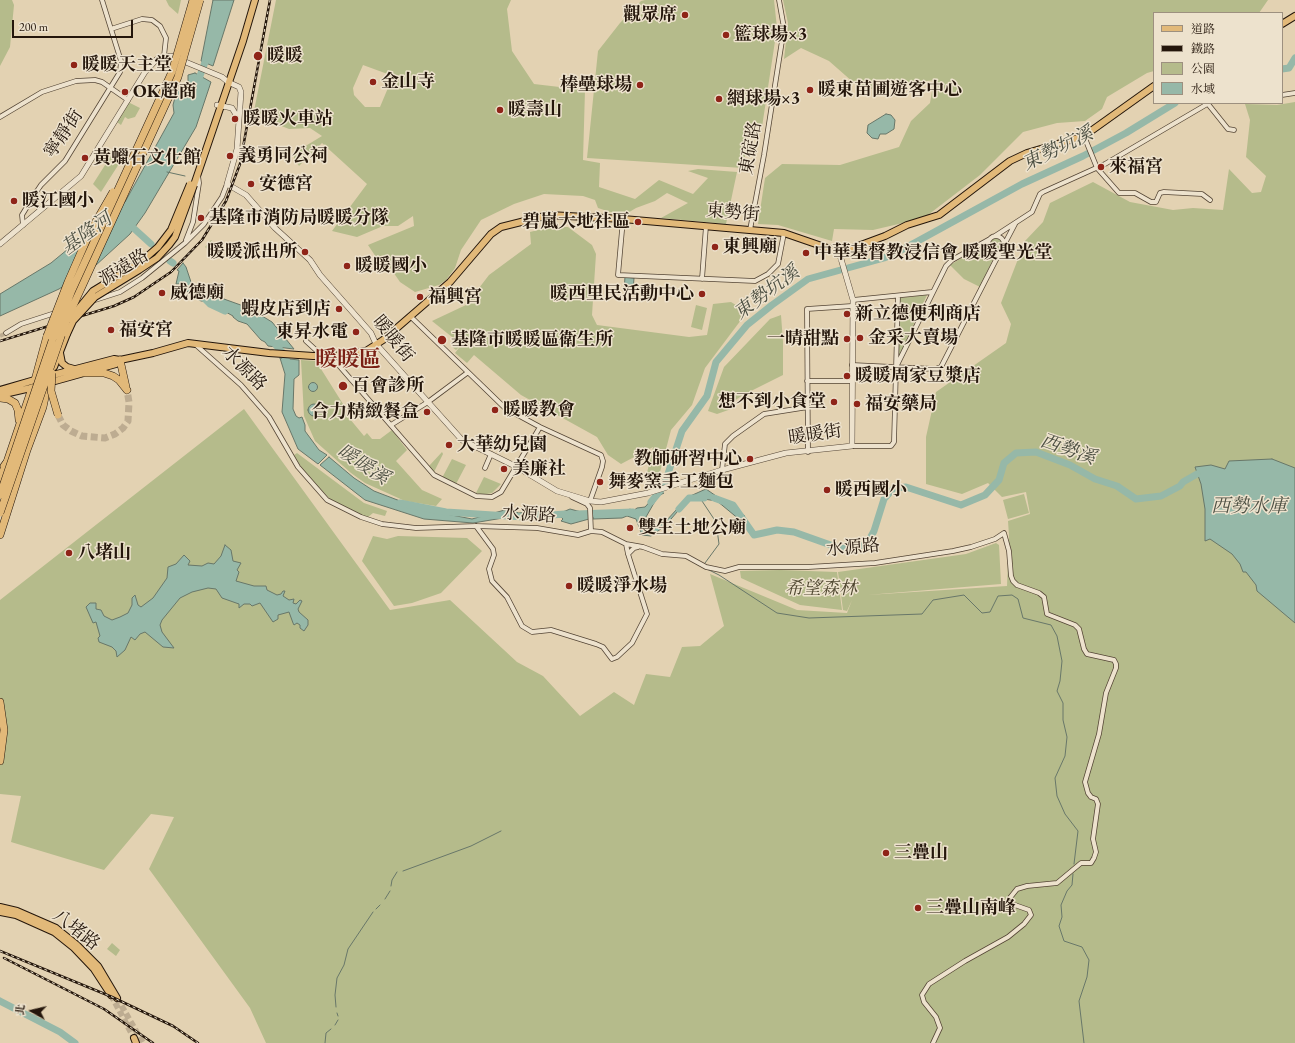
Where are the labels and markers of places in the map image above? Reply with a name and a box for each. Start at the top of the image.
place label: 觀眾席 [623,4,677,26]
marker: 觀眾席 [680,10,690,20]
place label: 籃球場×3 [734,24,807,46]
marker: 籃球場×3 [721,30,731,40]
place label: 暖暖 [267,45,303,67]
marker: 暖暖 [252,50,264,62]
place label: 暖暖天主堂 [82,54,172,76]
marker: 暖暖天主堂 [69,60,79,70]
place label: 金山寺 [381,71,435,93]
place label: 棒壘球場 [560,74,632,96]
marker: 金山寺 [368,77,378,87]
place label: 暖東苗圃遊客中心 [818,79,962,101]
marker: 棒壘球場 [635,80,645,90]
place label: OK超商 [133,81,196,103]
marker: 暖東苗圃遊客中心 [805,85,815,95]
marker: OK超商 [120,87,130,97]
place label: 網球場×3 [727,88,800,110]
marker: 網球場×3 [714,94,724,104]
place label: 暖壽山 [508,99,562,121]
marker: 暖壽山 [495,105,505,115]
place label: 暖暖火車站 [243,108,333,130]
marker: 暖暖火車站 [230,114,240,124]
place label: 義勇同公祠 [238,145,328,167]
place label: 黃蠟石文化館 [93,147,201,169]
marker: 義勇同公祠 [225,151,235,161]
marker: 黃蠟石文化館 [80,153,90,163]
place label: 來福宮 [1109,156,1163,178]
marker: 來福宮 [1096,162,1106,172]
place label: 安德宮 [259,173,313,195]
marker: 安德宮 [246,179,256,189]
place label: 暖江國小 [22,190,94,212]
marker: 暖江國小 [9,196,19,206]
place label: 基隆市消防局暖暖分隊 [209,207,389,229]
place label: 碧嵐大地社區 [522,211,630,233]
marker: 基隆市消防局暖暖分隊 [196,213,206,223]
marker: 碧嵐大地社區 [633,217,643,227]
place label: 東興廟 [723,236,777,258]
place label: 暖暖派出所 [207,241,297,263]
marker: 東興廟 [710,242,720,252]
place label: 中華基督教浸信會 暖暖聖光堂 [814,242,1052,264]
marker: 暖暖派出所 [300,247,310,257]
marker: 中華基督教浸信會 暖暖聖光堂 [801,248,811,258]
place label: 暖暖國小 [355,255,427,277]
marker: 暖暖國小 [342,261,352,271]
place label: 威德廟 [170,282,224,304]
place label: 暖西里民活動中心 [550,283,694,305]
place label: 福興宮 [428,286,482,308]
marker: 威德廟 [157,288,167,298]
marker: 暖西里民活動中心 [697,289,707,299]
marker: 福興宮 [415,292,425,302]
place label: 蝦皮店到店 [241,298,331,320]
place label: 新立德便利商店 [855,303,981,325]
marker: 蝦皮店到店 [334,304,344,314]
marker: 新立德便利商店 [842,309,852,319]
place label: 福安宮 [119,319,173,341]
place label: 東昇水電 [276,321,348,343]
marker: 福安宮 [106,325,116,335]
marker: 東昇水電 [351,327,361,337]
place label: 金采大賣場 [868,327,958,349]
place label: 一晴甜點 [767,328,839,350]
place label: 基隆市暖暖區衛生所 [451,329,613,351]
marker: 金采大賣場 [855,333,865,343]
marker: 基隆市暖暖區衛生所 [436,334,448,346]
marker: 一晴甜點 [842,334,852,344]
place label: 暖暖周家豆漿店 [855,365,981,387]
marker: 暖暖周家豆漿店 [842,371,852,381]
place label: 百會診所 [352,375,424,397]
marker: 百會診所 [337,380,349,392]
place label: 想不到小食堂 [718,391,826,413]
place label: 福安藥局 [865,393,937,415]
marker: 想不到小食堂 [829,397,839,407]
place label: 暖暖教會 [503,399,575,421]
marker: 福安藥局 [852,399,862,409]
place label: 合力精緻餐盒 [311,401,419,423]
marker: 暖暖教會 [490,405,500,415]
marker: 合力精緻餐盒 [422,407,432,417]
place label: 大華幼兒園 [457,434,547,456]
marker: 大華幼兒園 [444,440,454,450]
place label: 教師研習中心 [634,448,742,470]
marker: 教師研習中心 [745,454,755,464]
place label: 美廉社 [512,458,566,480]
marker: 美廉社 [499,464,509,474]
place label: 舞麥窯手工麵包 [608,471,734,493]
marker: 舞麥窯手工麵包 [595,477,605,487]
place label: 暖西國小 [835,479,907,501]
marker: 暖西國小 [822,485,832,495]
place label: 雙生土地公廟 [638,517,746,539]
marker: 雙生土地公廟 [625,523,635,533]
place label: 八堵山 [77,542,131,564]
marker: 八堵山 [64,548,74,558]
place label: 暖暖淨水場 [577,575,667,597]
marker: 暖暖淨水場 [564,581,574,591]
place label: 三疊山 [894,842,948,864]
marker: 三疊山 [881,848,891,858]
place label: 三疊山南峰 [926,897,1016,919]
marker: 三疊山南峰 [913,903,923,913]

